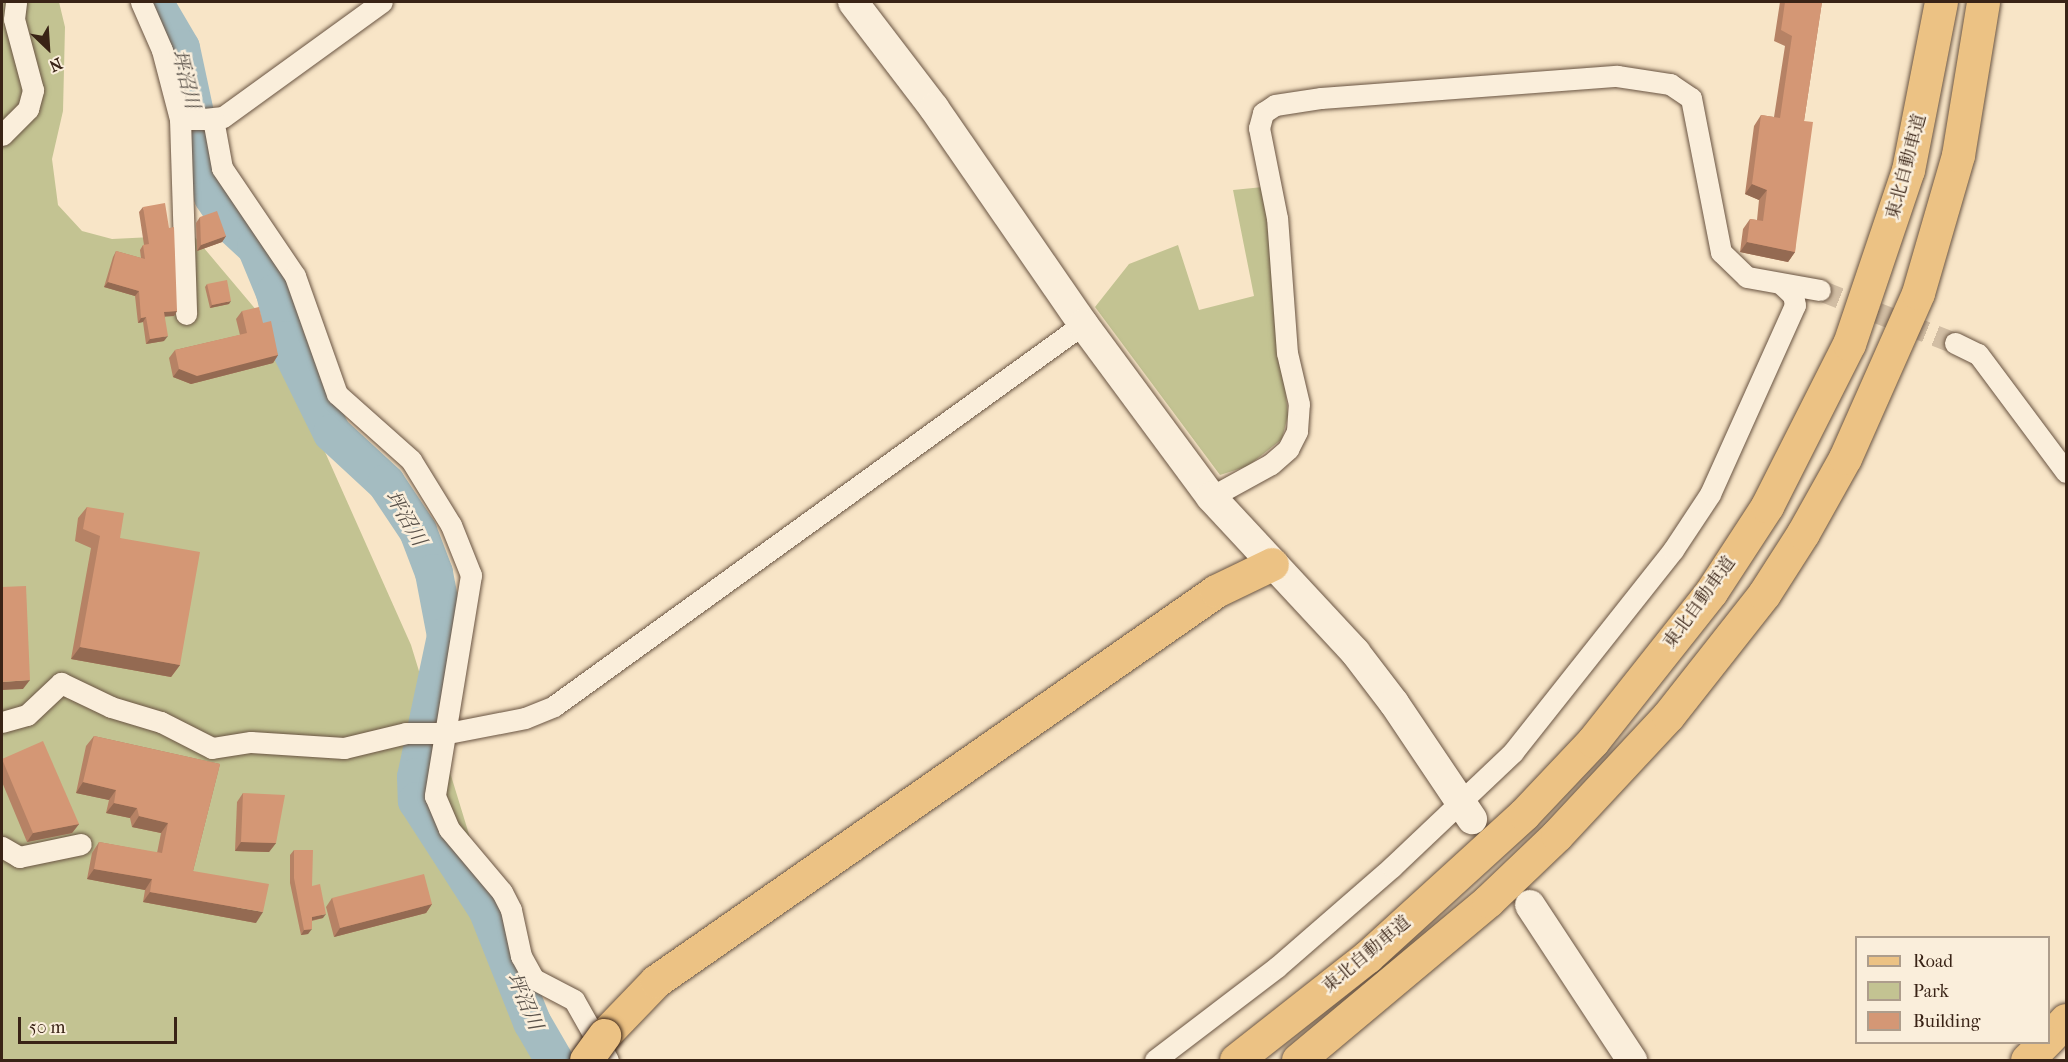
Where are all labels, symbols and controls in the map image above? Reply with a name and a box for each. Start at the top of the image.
north arrow [18,18,78,78]
water label: 坪沼川 [167,47,205,111]
text: N [46,54,65,76]
street label: 東北自動車道 [1883,112,1931,222]
water label: 坪沼川 [381,486,431,550]
street label: 東北自動車道 [1660,553,1740,653]
street label: 東北自動車道 [1319,912,1415,998]
legend [1855,936,2050,1044]
text: Road [1913,951,1953,972]
water label: 坪沼川 [502,969,548,1033]
text: Park [1913,981,1949,1002]
scale bar [21,1005,180,1043]
text: Building [1913,1011,1980,1032]
text: 50 m [29,1017,65,1038]

